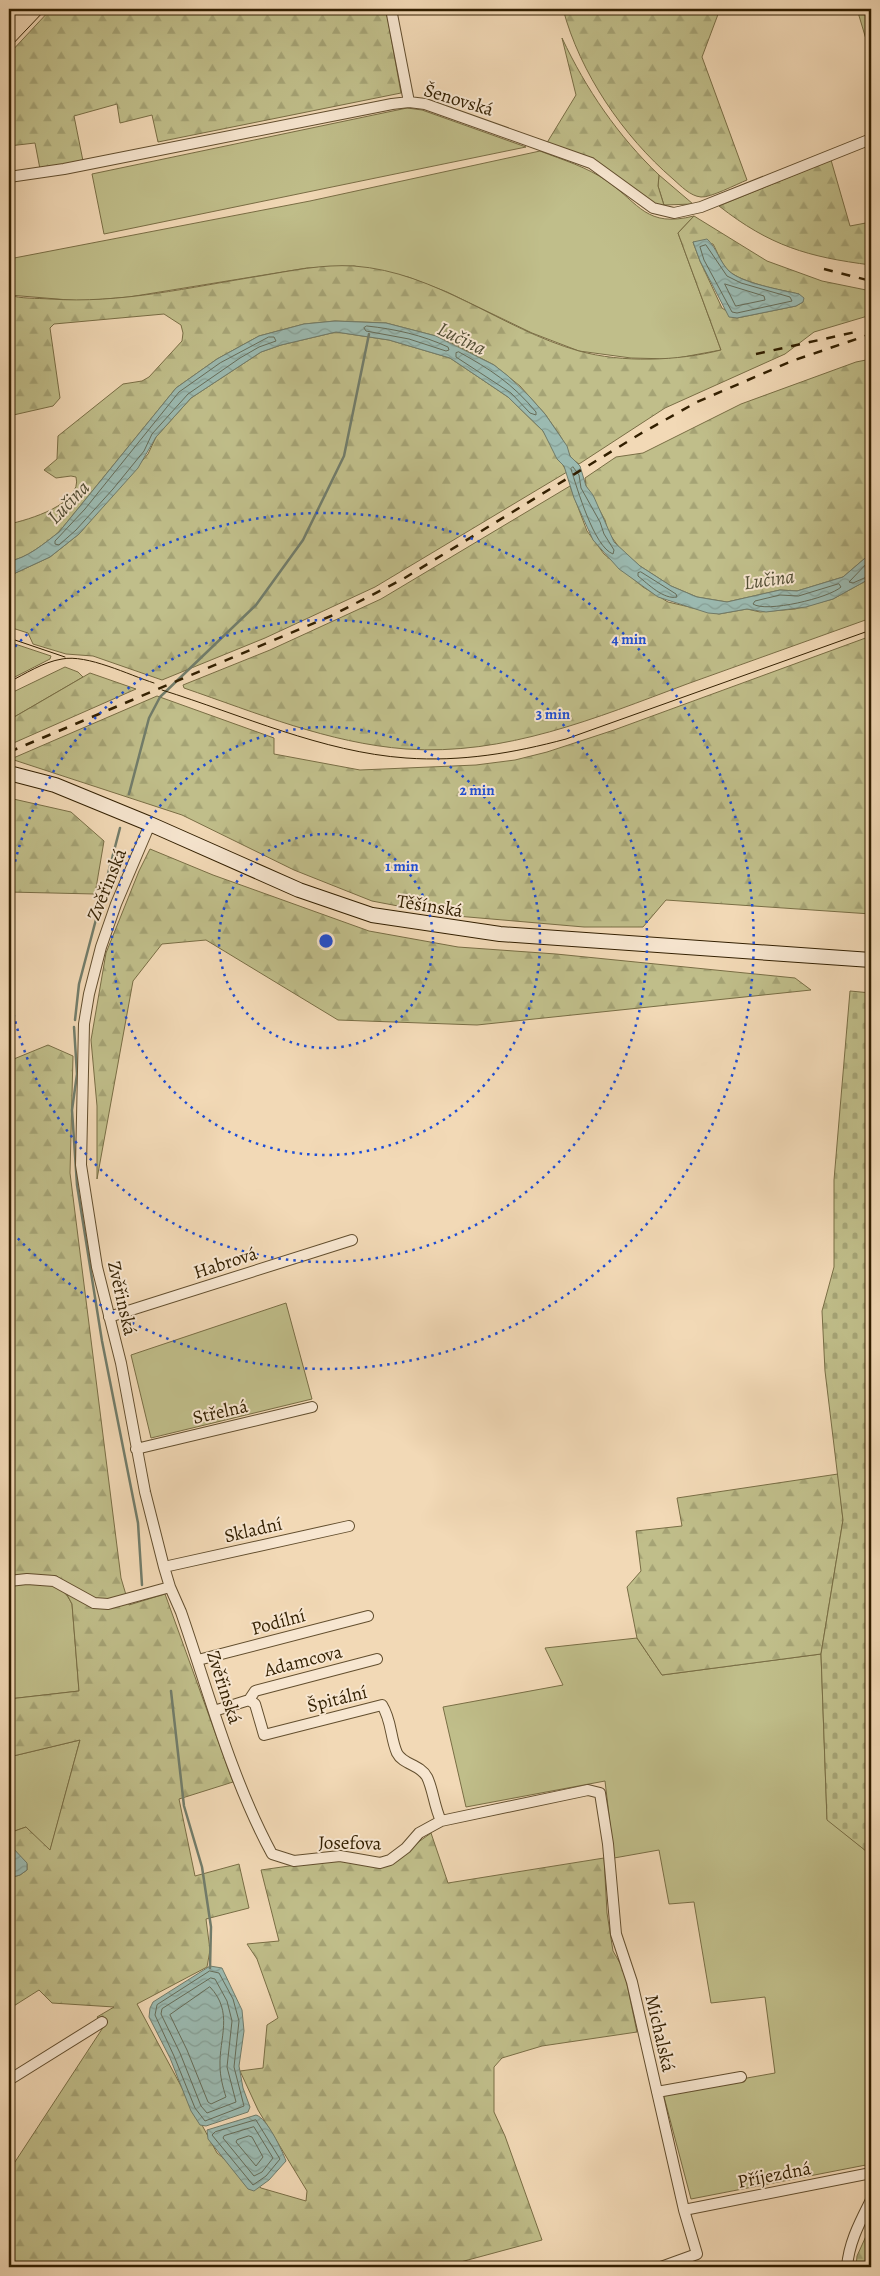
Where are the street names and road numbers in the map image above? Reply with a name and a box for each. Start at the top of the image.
street label: Šenovská [421,77,497,123]
street label: Zvěřinská [81,844,133,924]
street label: Těšínská [395,888,465,924]
street label: Habrová [190,1240,261,1285]
street label: Zvěřinská [101,1258,143,1338]
street label: Střelná [190,1393,250,1431]
street label: Skladní [222,1511,285,1549]
street label: Podílní [248,1602,308,1642]
street label: Adamcova [260,1639,345,1683]
street label: Zvěřinská [200,1647,248,1727]
street label: Špitální [305,1679,370,1719]
street label: Josefova [318,1829,382,1857]
street label: Michalská [639,1992,682,2075]
street label: Příjezdná [735,2155,813,2195]

